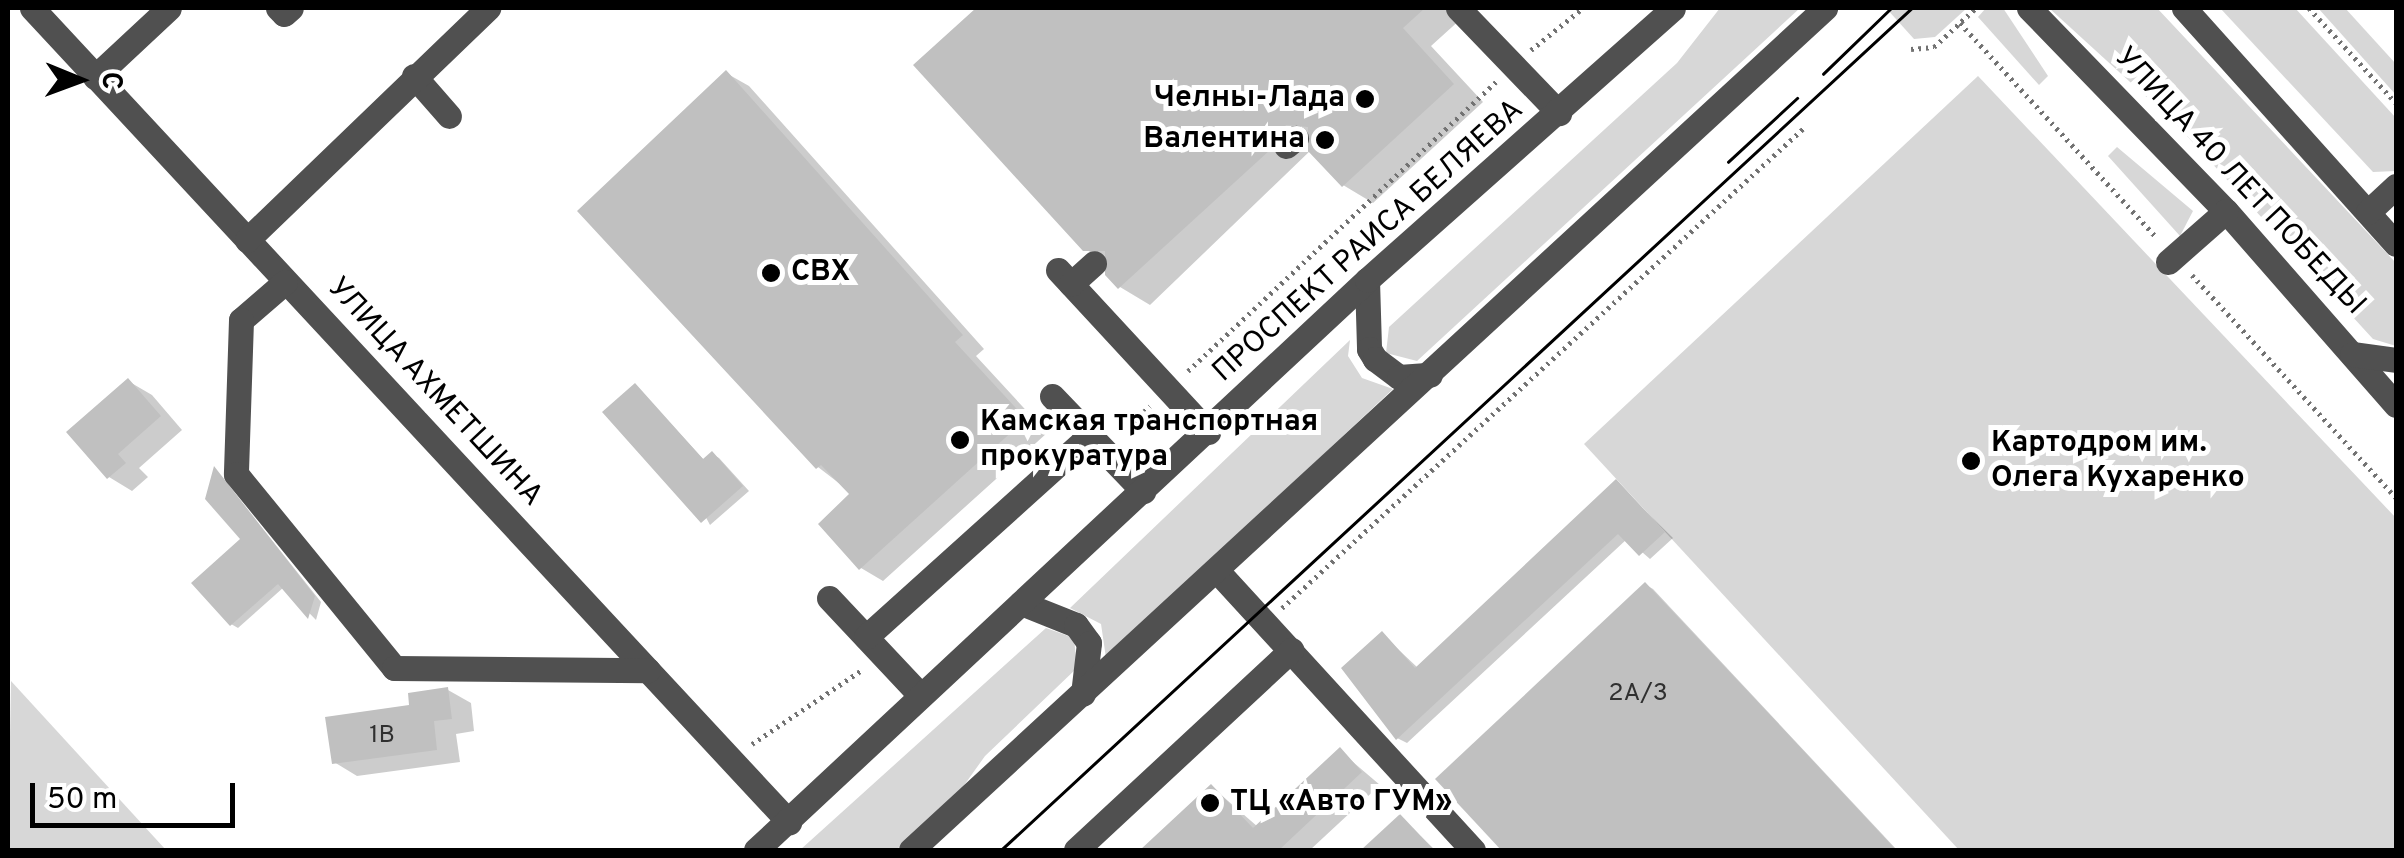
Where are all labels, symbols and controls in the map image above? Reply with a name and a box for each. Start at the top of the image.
north arrow [30,30,130,130]
street label: УЛИЦА 40 ЛЕТ ПОБЕДЫ [2105,40,2373,324]
text: С [92,71,128,90]
place label: Челны-Лада [1154,81,1345,117]
marker: Челны-Лада [1354,88,1376,110]
street label: ПРОСПЕКТ РАИСА БЕЛЯЕВА [1206,92,1532,392]
place label: Валентина [1143,122,1305,158]
marker: Валентина [1314,129,1336,151]
place label: СВХ [791,255,850,291]
marker: СВХ [760,262,782,284]
street label: УЛИЦА АХМЕТШИНА [318,270,550,516]
place label: Камская транспортная прокуратура [980,405,1318,476]
place label: Картодром им. Олега Кухаренко [1991,426,2245,496]
marker: Камская транспортная прокуратура [949,429,971,451]
marker: Картодром им. Олега Кухаренко [1960,450,1982,472]
house number: 2А/3 [1608,679,1668,709]
house number: 1В [369,721,395,751]
scale bar [35,763,240,825]
text: 50 m [47,782,117,819]
place label: ТЦ «Авто ГУМ» [1230,785,1452,821]
marker: ТЦ «Авто ГУМ» [1199,792,1221,814]

